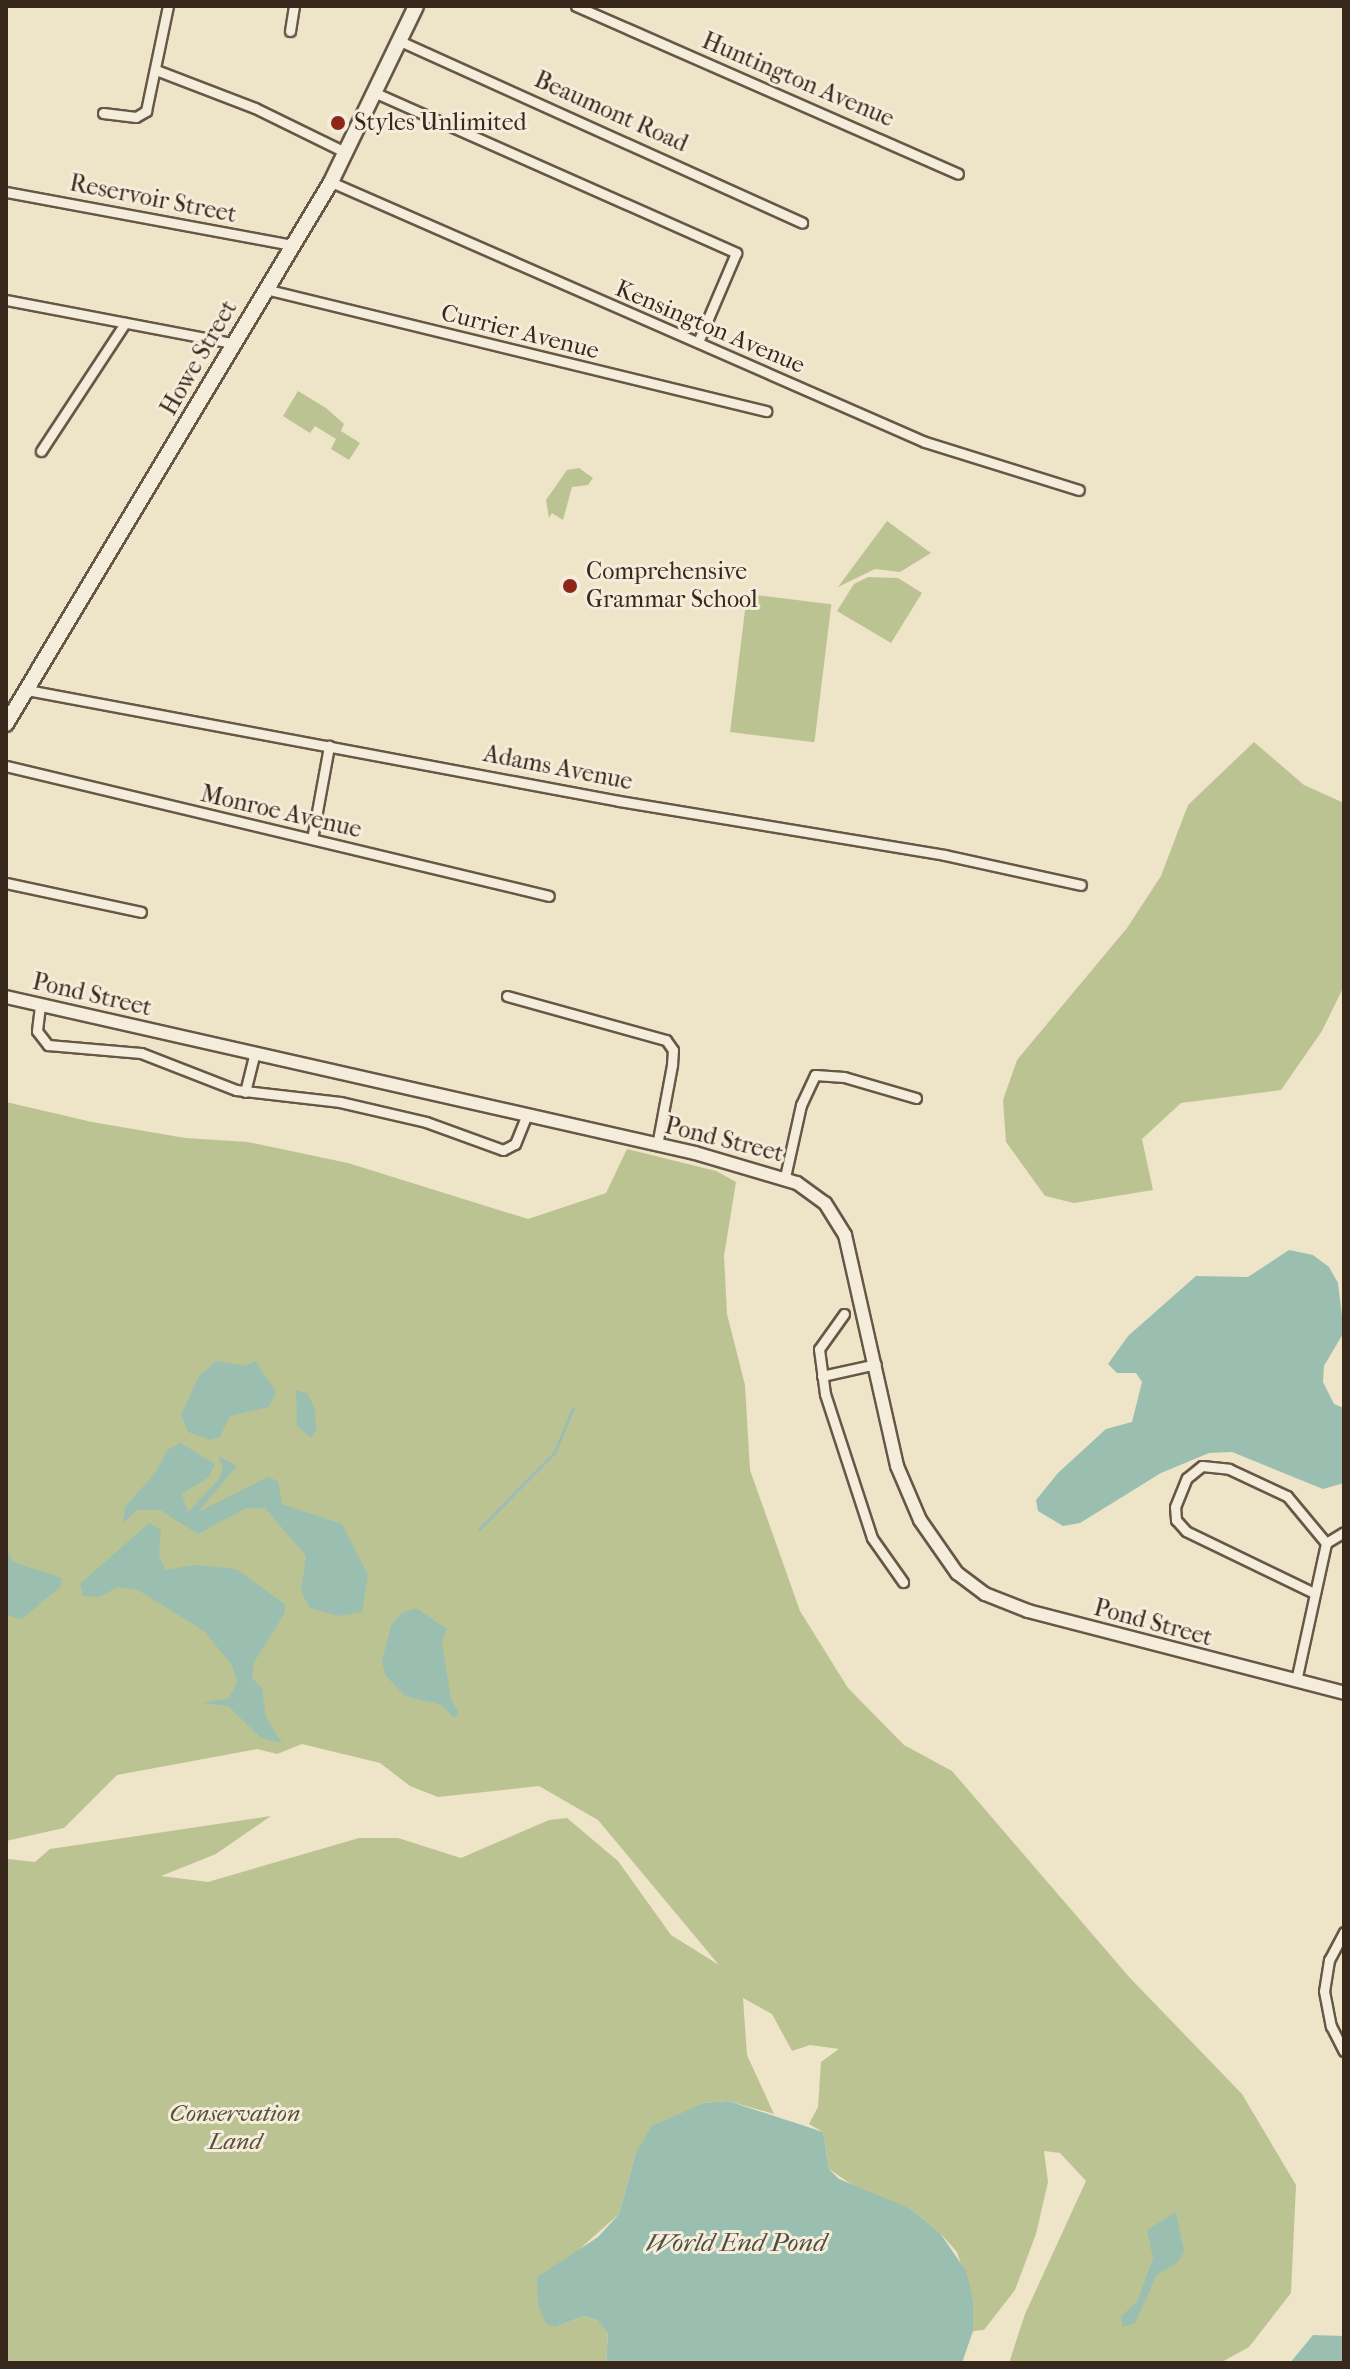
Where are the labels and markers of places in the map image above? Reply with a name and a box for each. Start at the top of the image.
place label: Styles Unlimited [354,109,527,137]
marker: Styles Unlimited [329,114,347,132]
place label: Comprehensive Grammar School [586,558,758,614]
marker: Comprehensive Grammar School [561,577,579,595]

